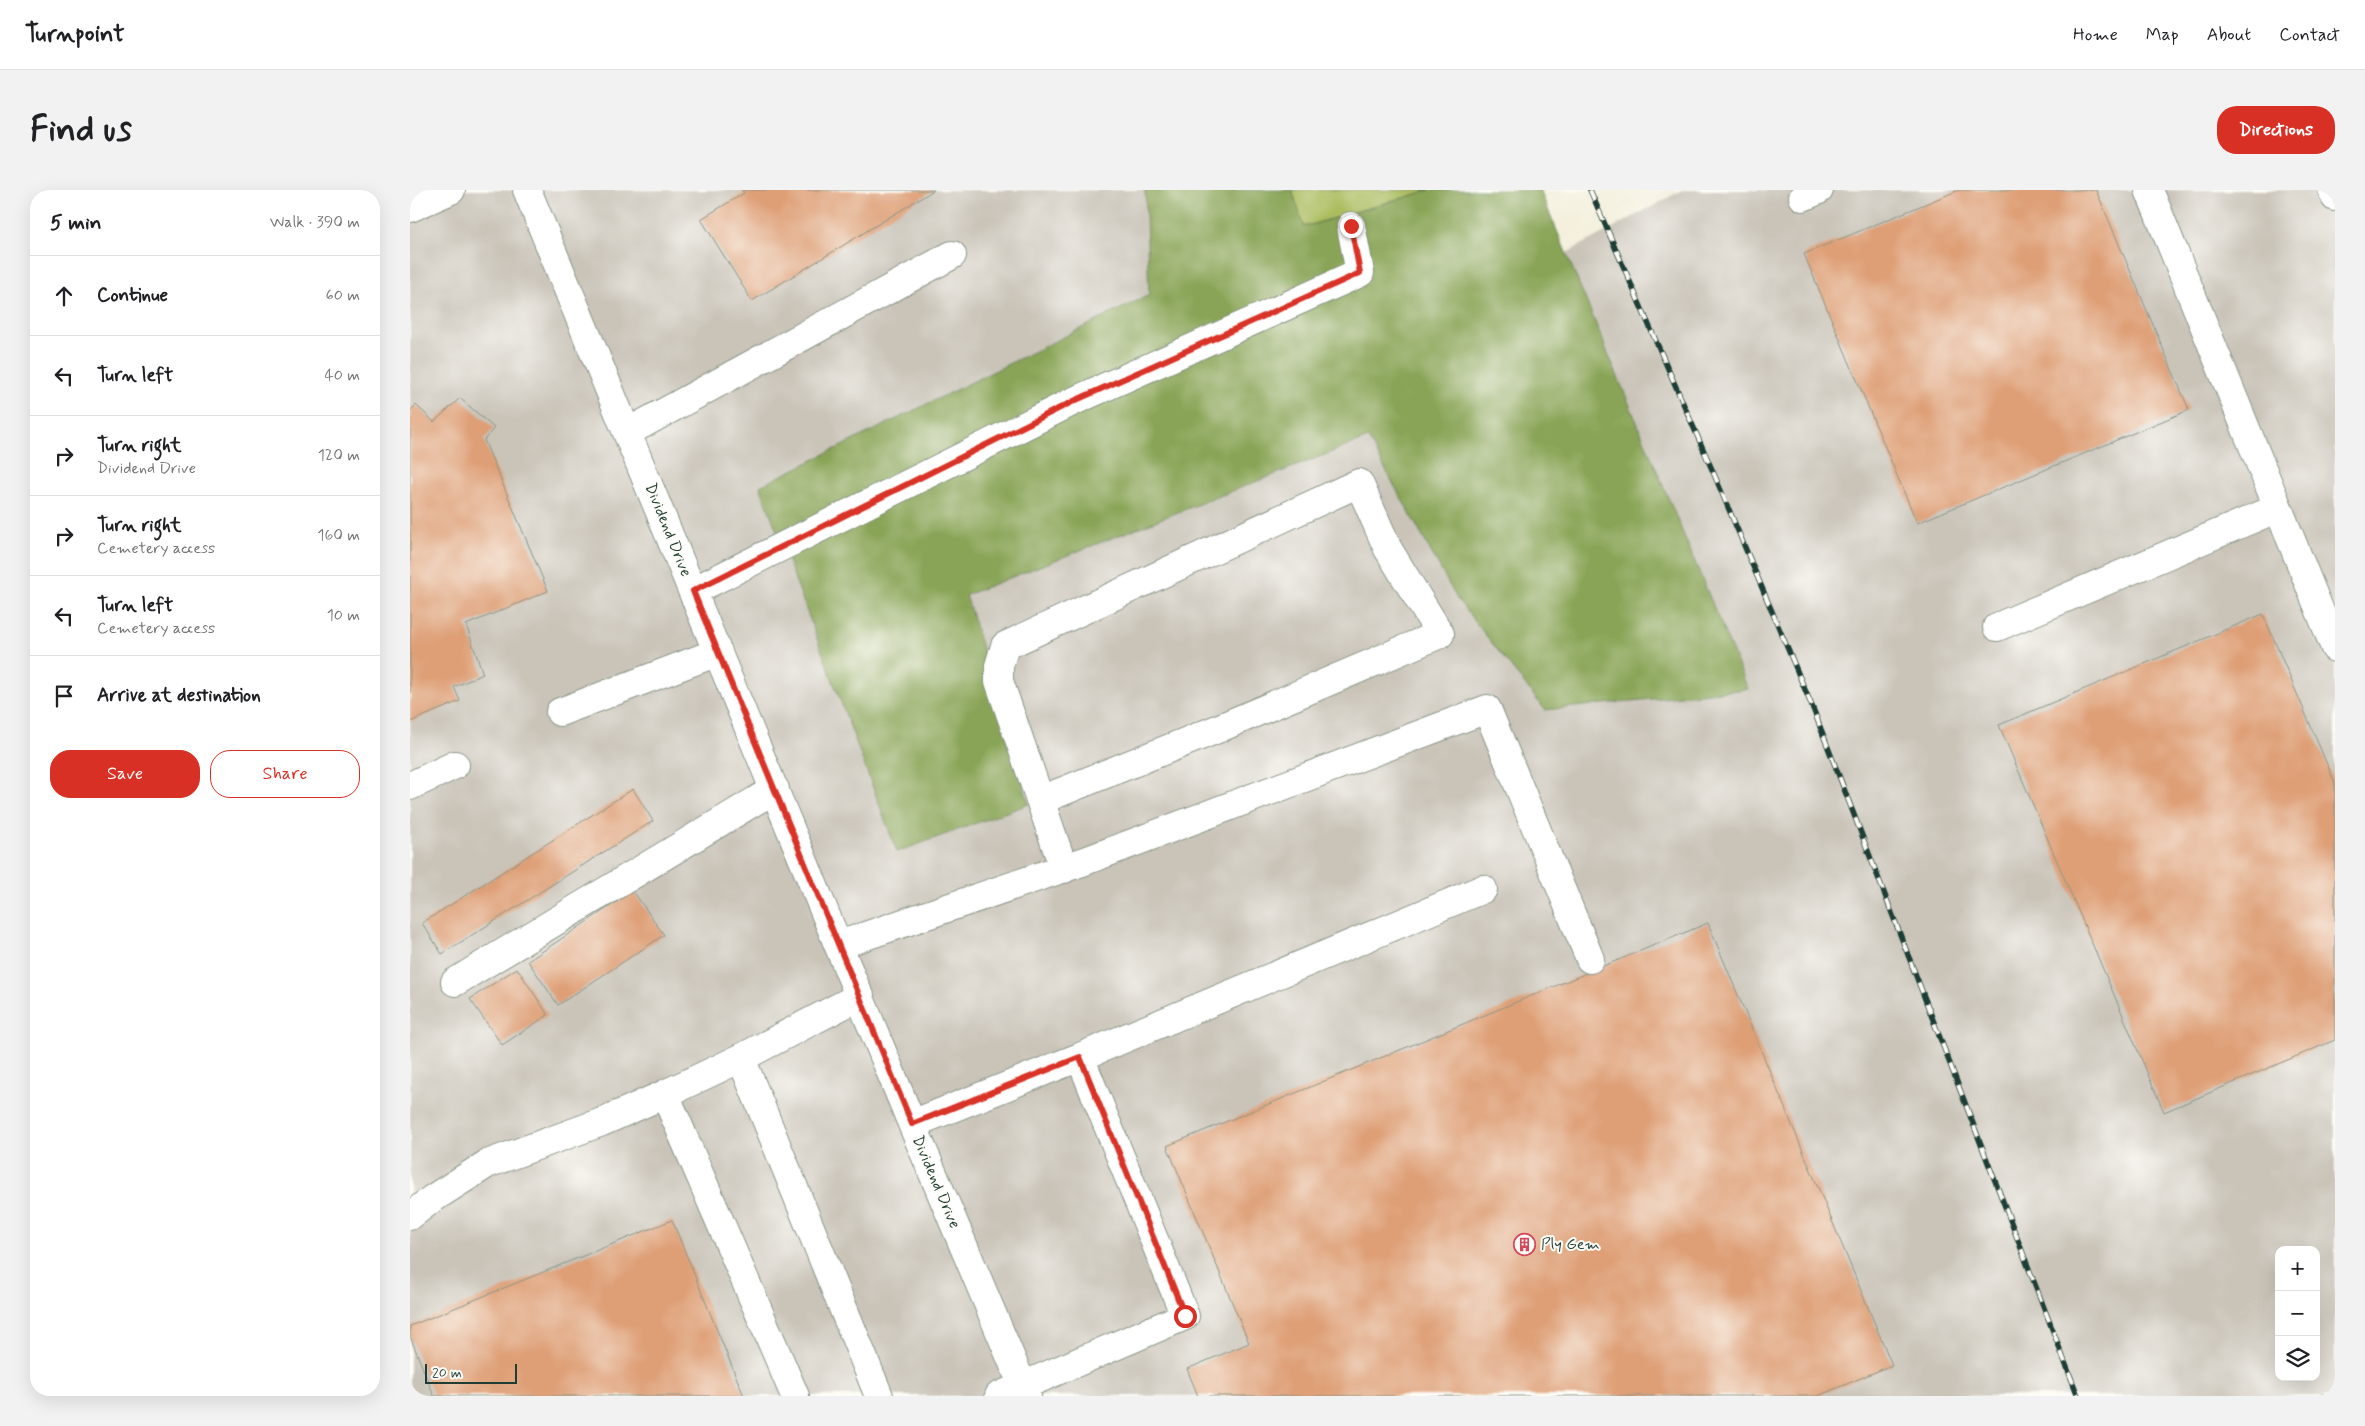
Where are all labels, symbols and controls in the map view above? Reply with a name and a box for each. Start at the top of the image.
text: Turnpoint [25,19,125,50]
text: Home [2073,23,2118,47]
text: Map [2146,23,2179,47]
text: About [2207,23,2251,47]
text: Contact [2279,23,2340,47]
button: Directions [2217,106,2335,154]
text: Find us [30,107,132,153]
text: 5 min [50,209,102,237]
text: Walk · 390 m [270,212,360,233]
route end [1340,215,1363,238]
icon: ahead [50,282,78,310]
text: Continue [97,283,168,308]
text: 60 m [326,285,360,306]
icon: left [50,362,78,390]
text: Turn left [97,363,173,388]
text: 40 m [324,365,360,386]
text: Turn right [97,433,181,458]
icon: right [50,442,78,470]
text: 120 m [318,445,360,466]
text: Dividend Drive [97,458,196,479]
street label: Dividend Drive [640,480,696,580]
text: Turn right [97,513,181,538]
icon: right [50,522,78,550]
text: 160 m [317,525,360,546]
text: Cemetery access [97,538,215,559]
text: Turn left [97,593,173,618]
icon: left [50,602,78,630]
text: 10 m [327,605,360,626]
text: Cemetery access [97,618,215,639]
icon: arrive [50,682,78,710]
text: Arrive at destination [97,683,261,708]
button: Save [50,750,200,798]
button: Share [210,750,360,798]
street label: Dividend Drive [907,1132,965,1232]
building icon: Ply Gem [1513,1232,1537,1256]
place label: Ply Gem [1541,1234,1600,1255]
map controls [2275,1246,2320,1381]
button: + [2275,1246,2320,1291]
button: − [2275,1291,2320,1336]
route start [1174,1305,1197,1328]
button: layers [2275,1336,2320,1381]
scale bar [425,1361,518,1384]
text: 20 m [432,1364,462,1382]

